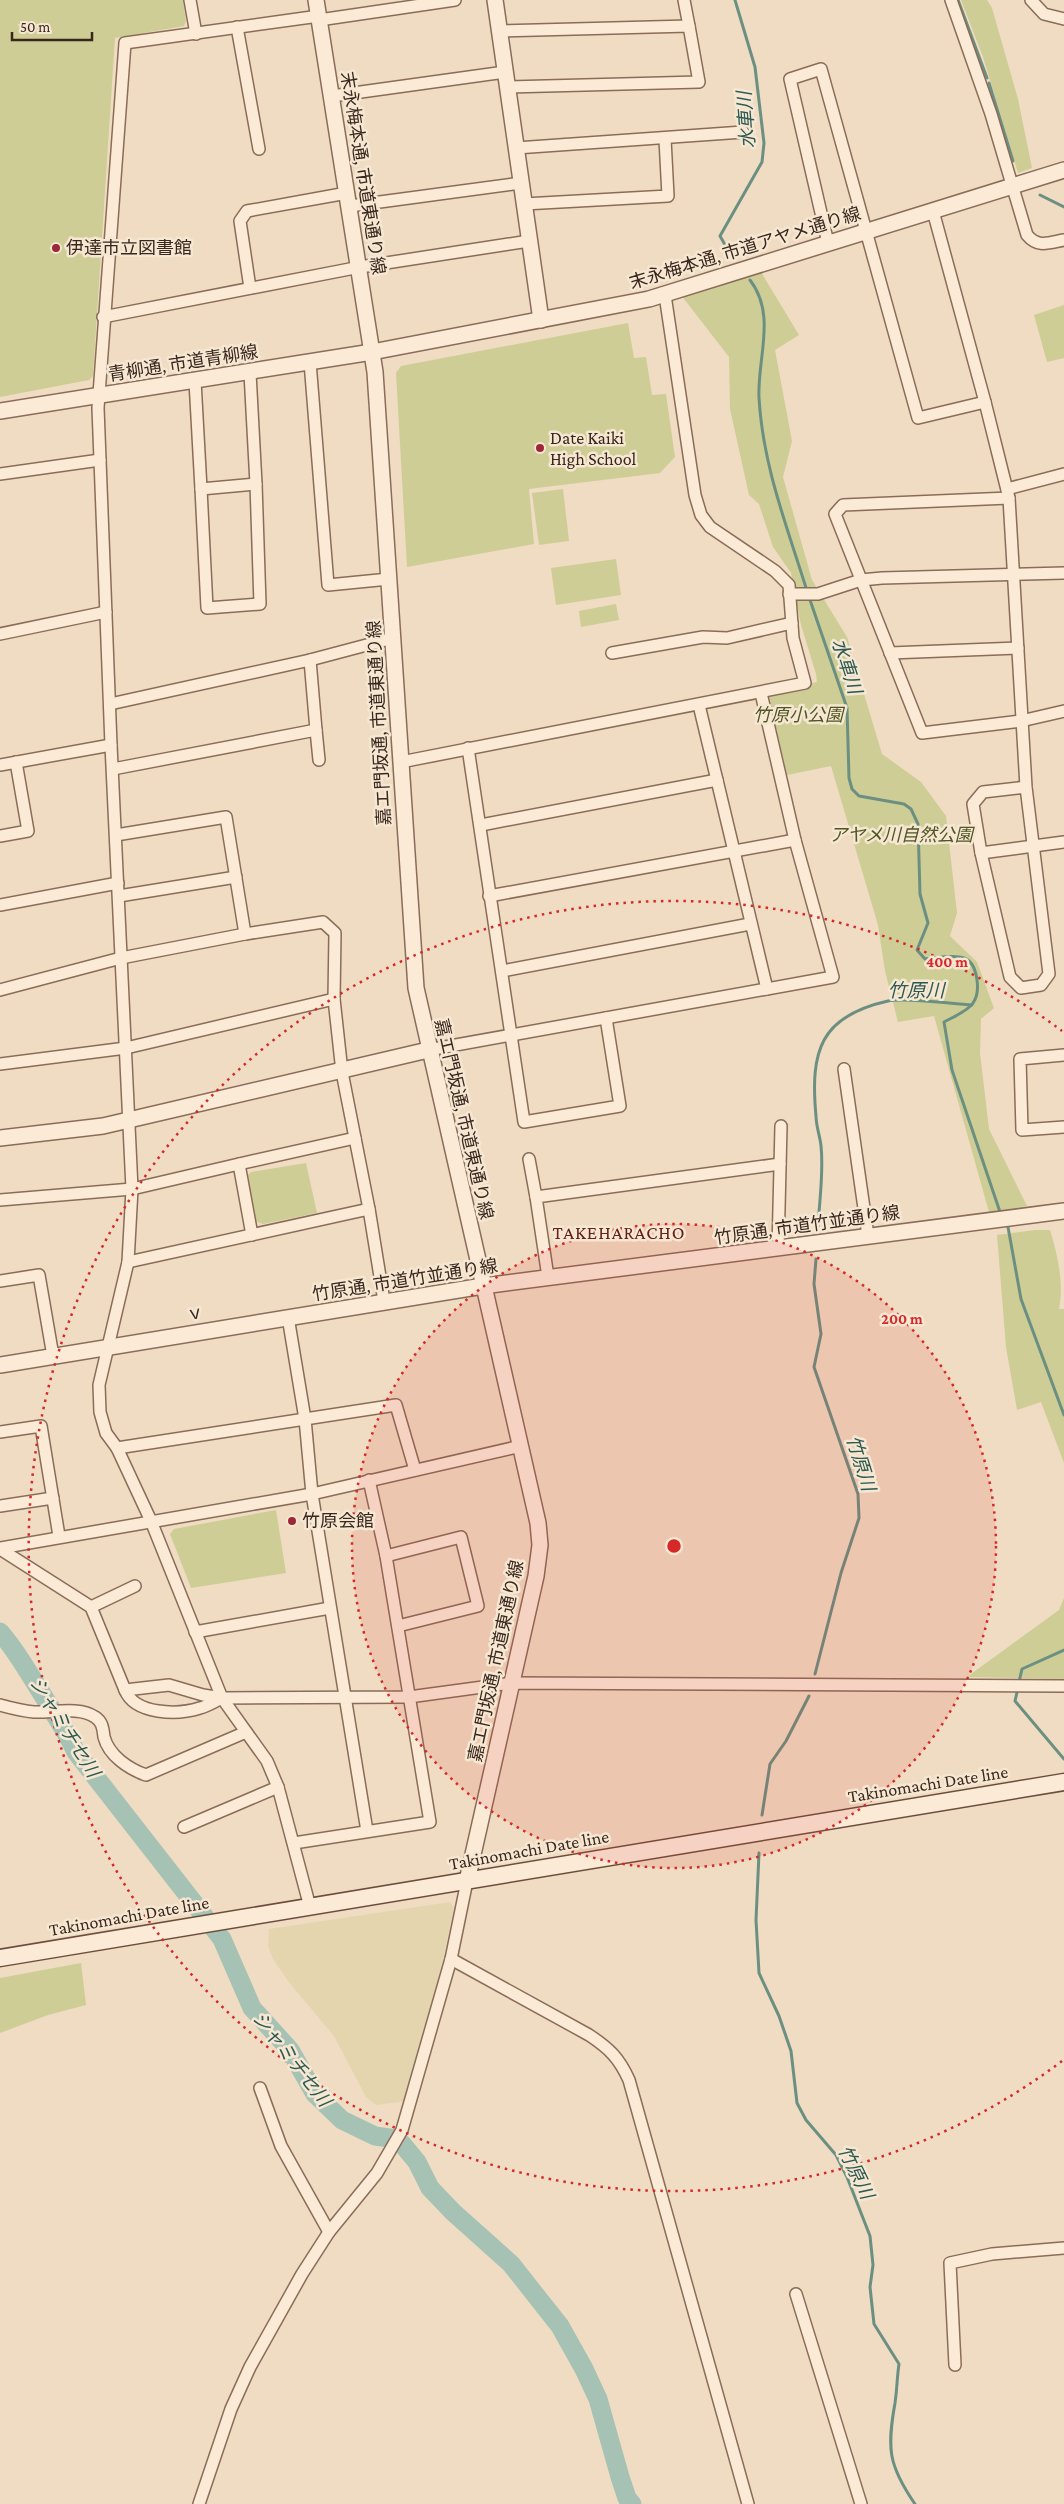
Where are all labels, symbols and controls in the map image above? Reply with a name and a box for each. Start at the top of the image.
scale bar [12,10,92,42]
text: 50 m [20,19,50,35]
street label: 末永梅本通, 市道東通り線 [337,70,389,276]
water label: 水車川 [733,89,758,149]
street label: 末永梅本通, 市道アヤメ通り線 [627,203,863,293]
place label: 伊達市立図書館 [66,238,192,258]
marker: 伊達市立図書館 [50,242,62,254]
street label: 青柳通, 市道青柳線 [107,341,259,385]
place label: Date Kaiki High School [550,428,637,469]
marker: Date Kaiki High School [534,442,546,454]
street label: 嘉エ門坂通, 市道東通り線 [364,620,394,826]
water label: 水車川 [828,636,866,698]
park label: 竹原小公園 [753,705,846,725]
park label: アヤメ川自然公園 [829,825,976,845]
text: 400 m [926,954,968,970]
water label: 竹原川 [887,980,946,1001]
street label: 嘉エ門坂通, 市道東通り線 [431,1017,497,1221]
street label: 竹原通, 市道竹並通り線 [713,1202,901,1248]
district label: TAKEHARACHO [552,1222,686,1243]
street label: 竹原通, 市道竹並通り線 [311,1255,499,1305]
street label: ｖ [185,1302,205,1324]
text: 200 m [881,1311,923,1327]
water label: 竹原川 [843,1433,880,1495]
place label: 竹原会館 [302,1511,374,1531]
marker: 竹原会館 [286,1515,298,1527]
centre of rings [665,1537,683,1555]
street label: 嘉エ門坂通, 市道東通り線 [465,1558,527,1764]
water label: シャミチセ川 [26,1673,105,1783]
street label: Takinomachi Date line [847,1761,1010,1807]
street label: Takinomachi Date line [448,1826,610,1874]
street label: Takinomachi Date line [48,1892,210,1940]
water label: シャミチセ川 [249,2008,337,2112]
water label: 竹原川 [834,2142,879,2204]

